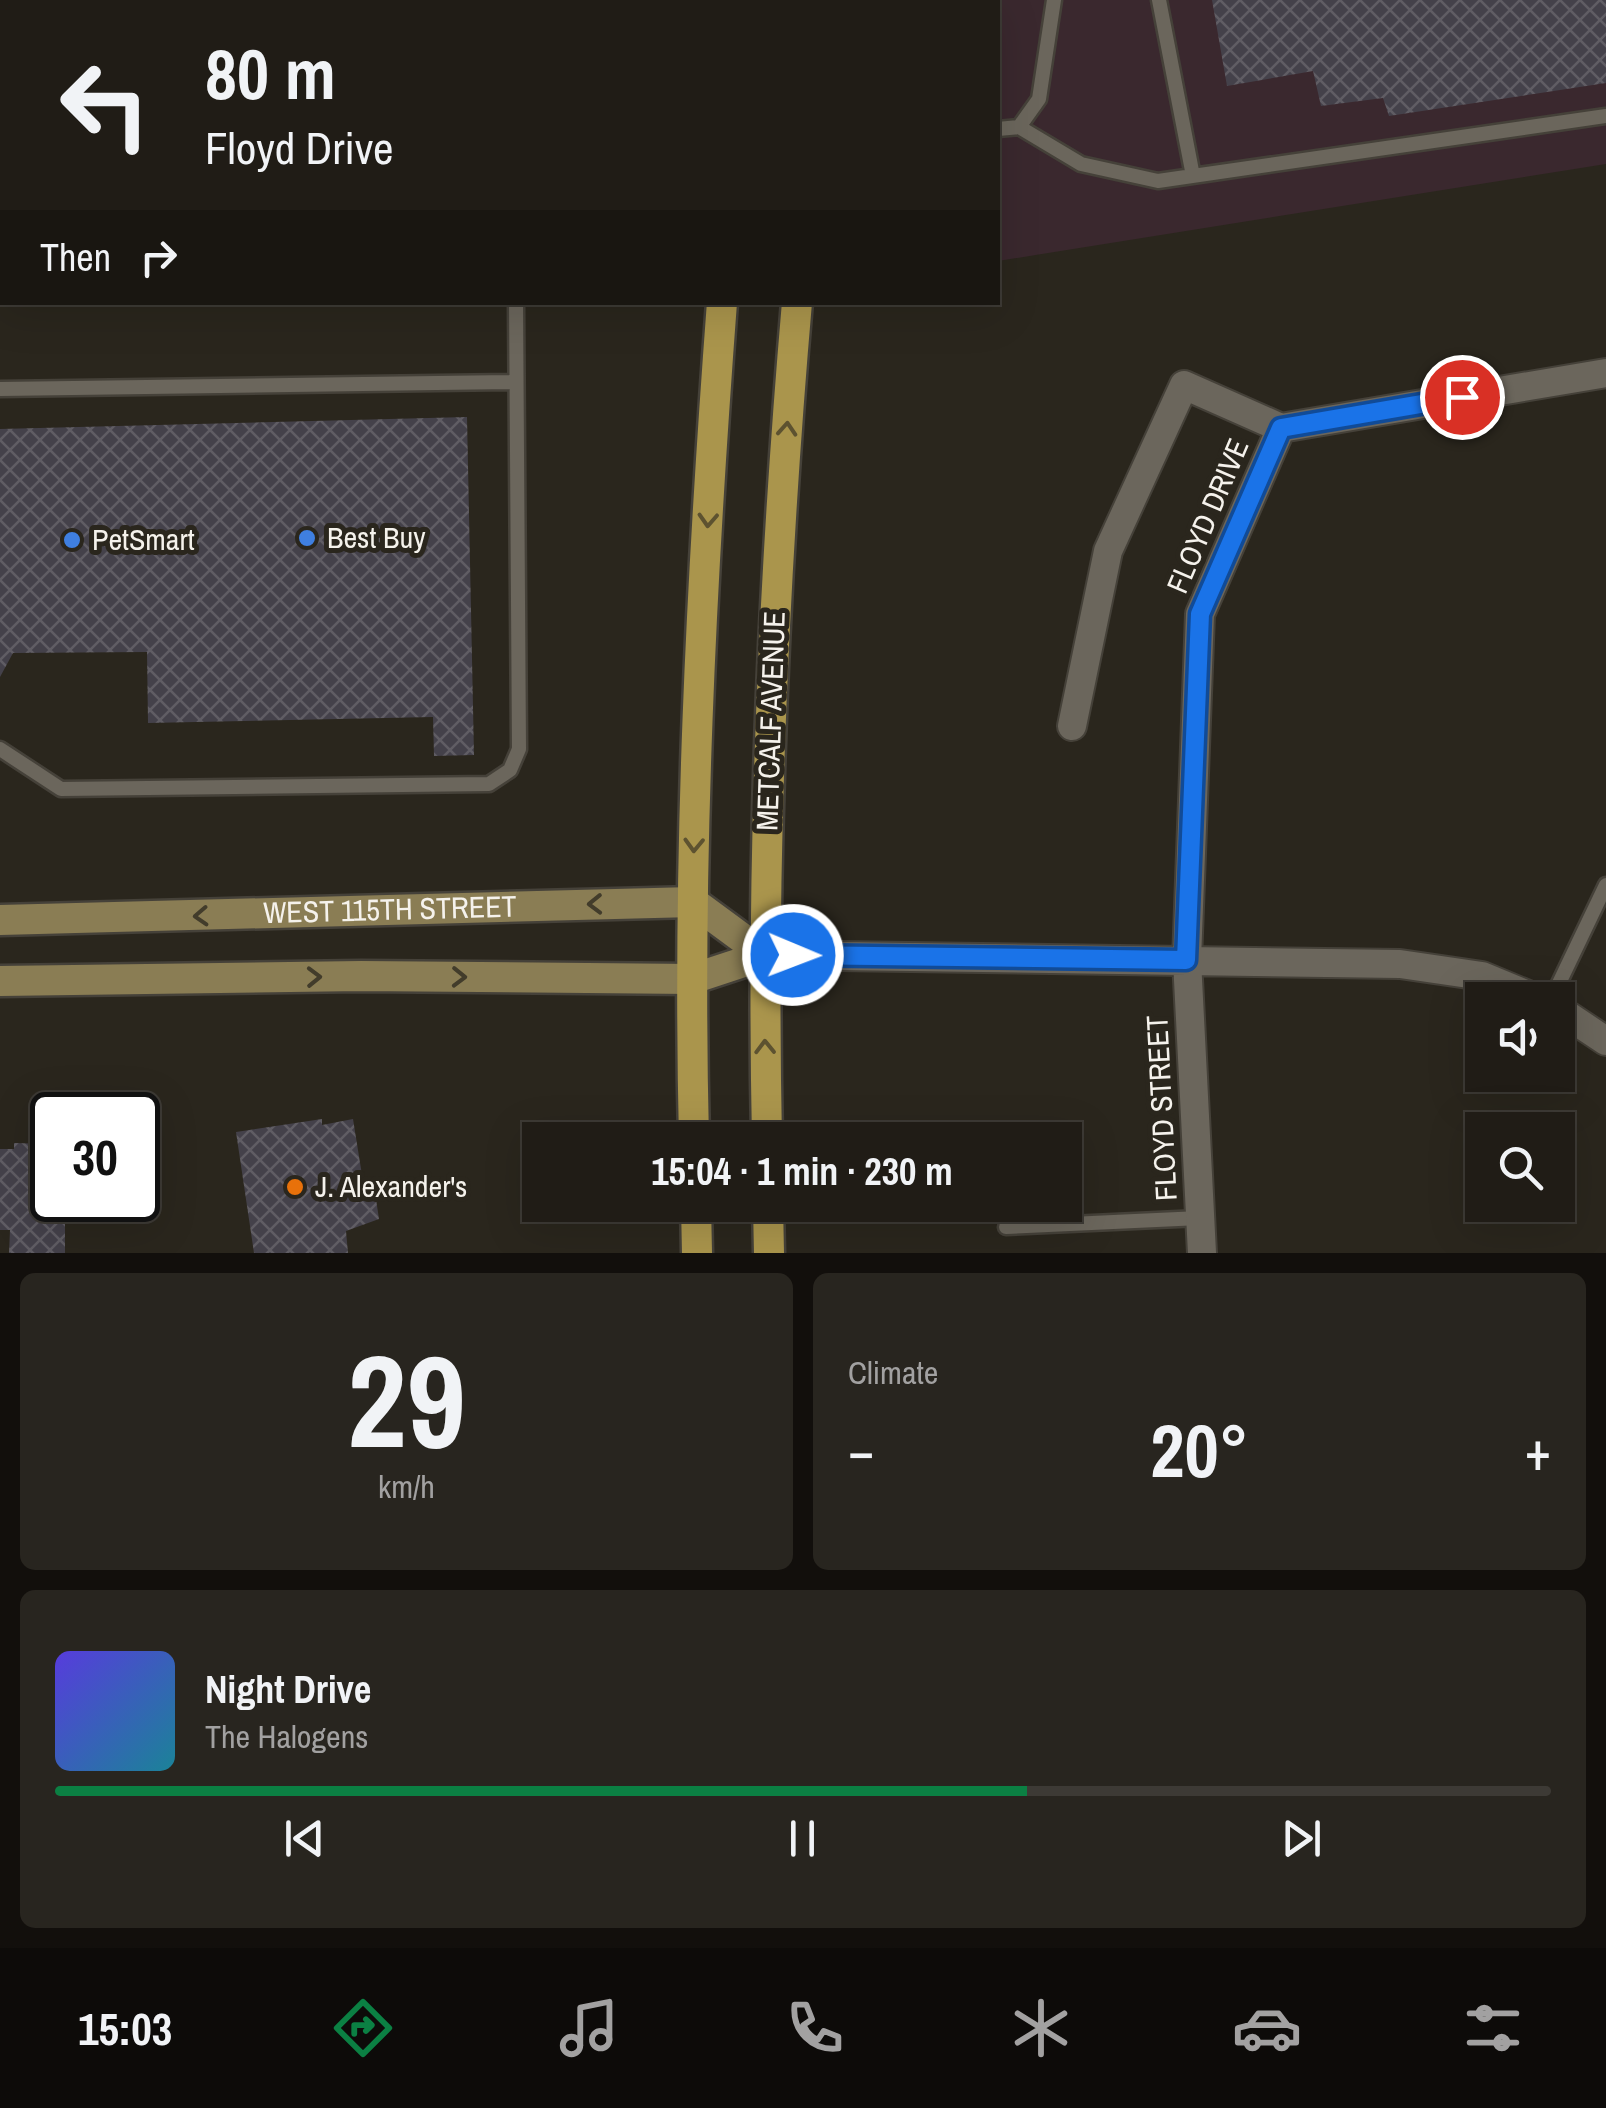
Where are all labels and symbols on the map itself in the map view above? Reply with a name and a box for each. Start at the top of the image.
pin [1420,355,1505,440]
one-way arrow [776,421,797,437]
street label: FLOYD DRIVE [1157,432,1258,599]
one-way arrow [698,512,719,528]
place label: Best Buy [327,517,426,557]
place label: PetSmart [92,519,195,559]
marker: Best Buy [296,527,318,549]
marker: PetSmart [61,529,83,551]
street label: METCALF AVENUE [746,610,794,831]
one-way arrow [684,837,705,853]
street label: WEST 115TH STREET [263,886,517,932]
one-way arrow [587,893,602,915]
position arrow [741,903,845,1007]
one-way arrow [192,906,208,927]
one-way arrow [306,966,322,987]
one-way arrow [452,966,467,988]
street label: FLOYD STREET [1136,1014,1186,1202]
one-way arrow [754,1039,775,1055]
speed limit sign: 30 [30,1092,160,1222]
place label: J. Alexander's [315,1166,467,1206]
marker: J. Alexander's [284,1176,306,1198]

